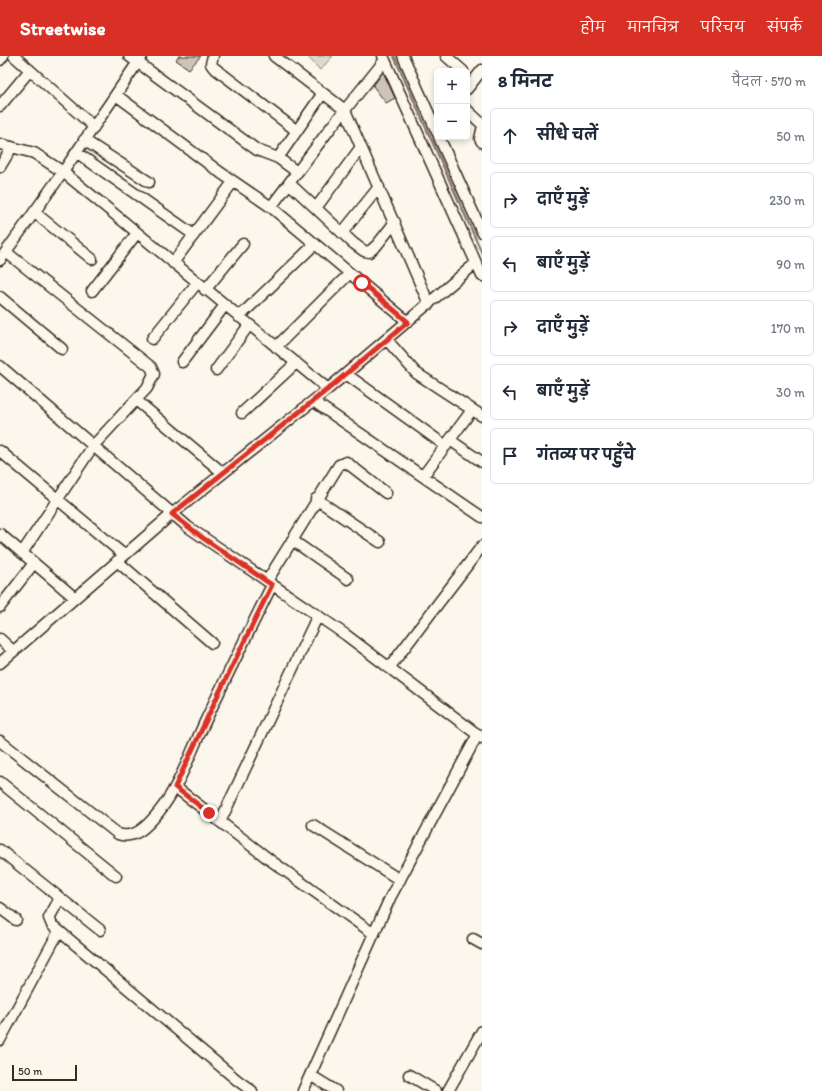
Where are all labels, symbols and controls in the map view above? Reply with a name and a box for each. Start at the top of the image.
text: Streetwise [20,17,106,40]
text: होम [581,19,605,36]
text: मानचित्र [627,19,679,36]
text: परिचय [701,19,745,36]
text: संपर्क [767,19,802,36]
map controls [434,68,470,140]
button: + [434,68,470,104]
text: 8 मिनट [498,71,552,91]
text: पैदल · 570 m [732,74,806,89]
button: − [434,104,470,140]
icon: ahead [499,125,521,147]
text: सीधे चलें [537,126,598,144]
text: 50 m [776,129,805,144]
icon: right [499,189,521,211]
text: दाएँ मुड़ें [537,190,589,208]
text: 230 m [769,193,805,208]
icon: left [499,253,521,275]
text: बाएँ मुड़ें [537,254,589,272]
text: 90 m [776,257,805,272]
route start [353,274,371,292]
icon: right [499,317,521,339]
text: दाएँ मुड़ें [537,318,589,336]
text: 170 m [771,321,805,336]
icon: left [499,381,521,403]
text: बाएँ मुड़ें [537,382,589,400]
text: 30 m [776,385,805,400]
icon: arrive [499,445,521,467]
text: गंतव्य पर पहुँचे [537,446,635,464]
route end [200,804,218,822]
scale bar [12,1063,77,1082]
text: 50 m [18,1065,42,1078]

